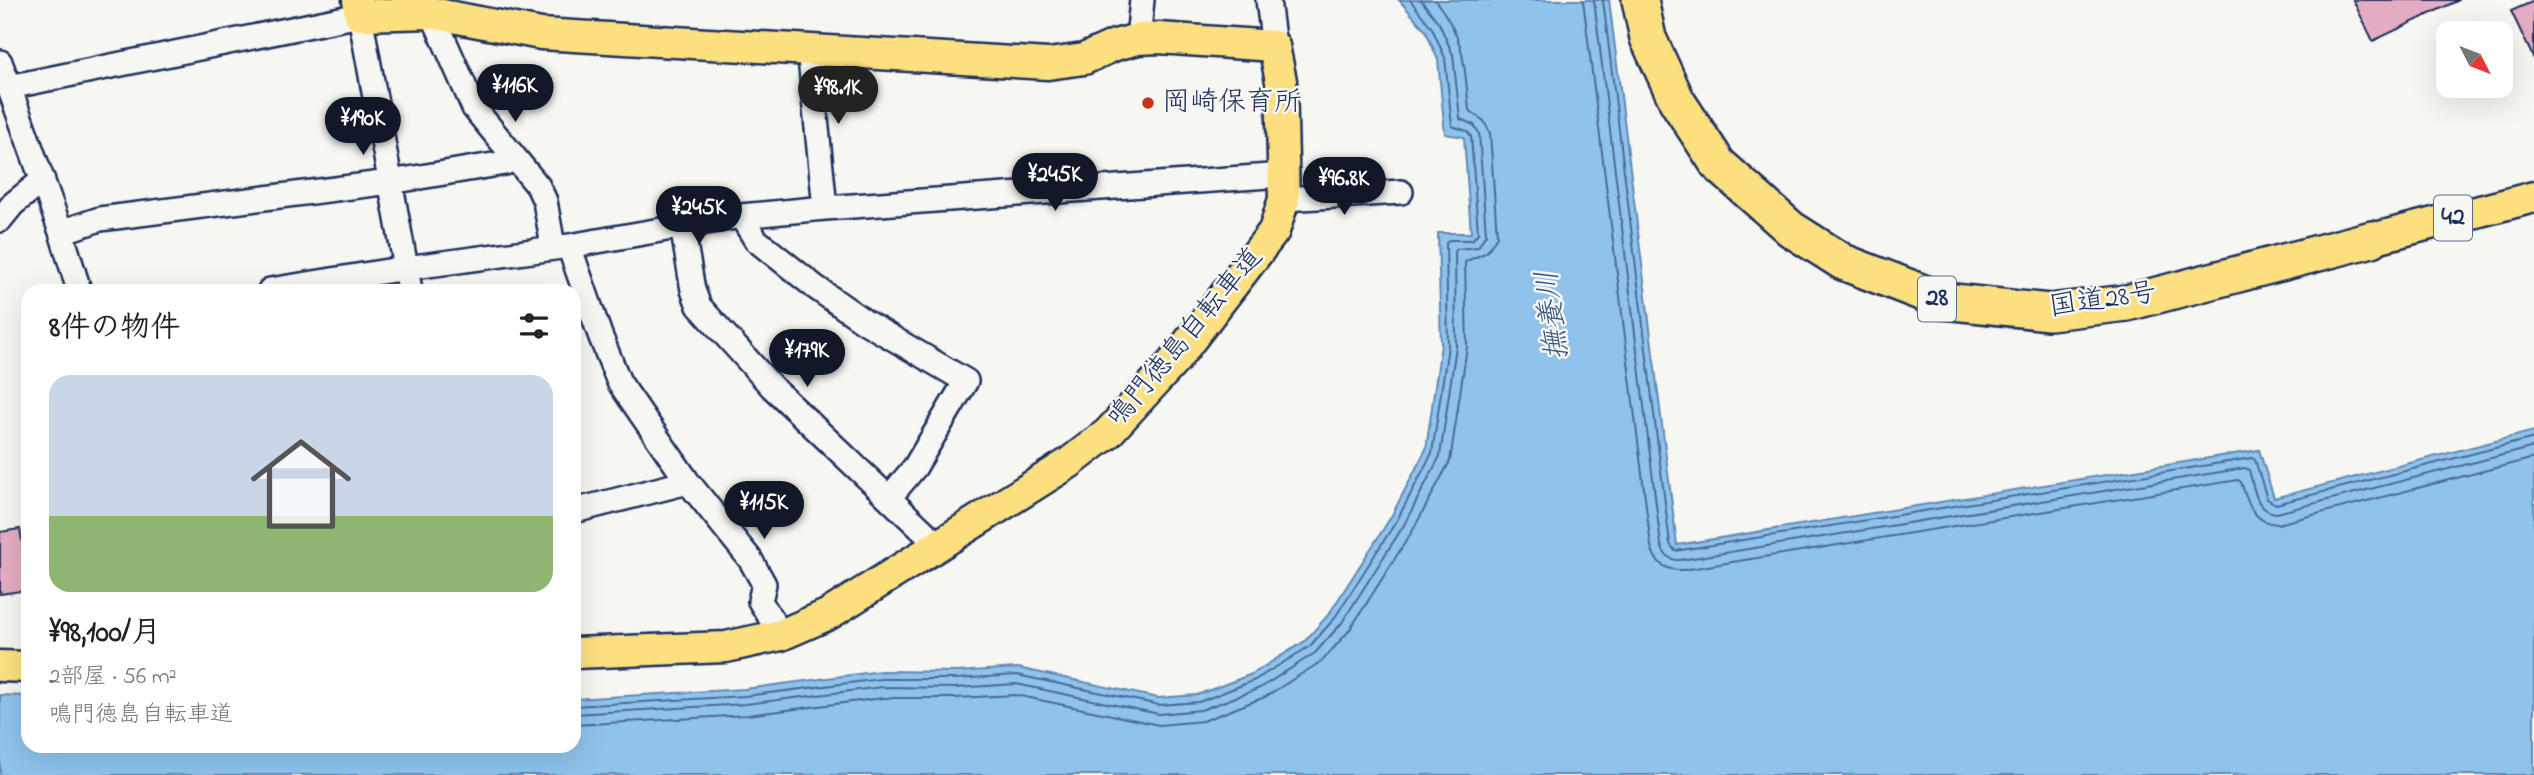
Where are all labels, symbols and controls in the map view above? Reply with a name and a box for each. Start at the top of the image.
north arrow [2436,21,2513,98]
map controls [2436,21,2513,98]
pin: ¥116K [466,64,564,124]
pin: ¥98.1K [781,66,895,126]
text: ¥116K [493,70,537,103]
text: ¥98.1K [814,72,862,105]
place label: 岡崎保育所 [1162,83,1302,124]
marker: 岡崎保育所 [1140,95,1156,111]
pin: ¥190K [314,97,412,157]
text: ¥190K [341,103,385,136]
pin: ¥245K [1006,154,1104,213]
pin: ¥96.8K [1287,158,1401,217]
text: ¥245K [1028,159,1082,192]
text: ¥96.8K [1319,163,1369,196]
pin: ¥245K [650,187,748,246]
text: ¥245K [672,192,726,225]
road number: 42 [2434,196,2472,240]
street label: 鳴門徳島自転車道 [1098,239,1274,437]
water label: 撫養川 [1527,268,1581,362]
street label: 国道28号 [2046,273,2160,329]
road number: 28 [1918,276,1956,322]
text: 8件の物件 [49,307,180,351]
icon: filters [515,307,553,345]
pin: ¥179K [758,330,856,389]
text: ¥179K [785,335,829,368]
icon: home [238,421,364,547]
pin: ¥115K [715,482,813,541]
text: ¥115K [740,487,788,520]
text: ¥98,100/月 [49,612,161,656]
text: 2部屋 · 56 m² [49,661,177,694]
text: 鳴門徳島自転車道 [49,699,233,732]

